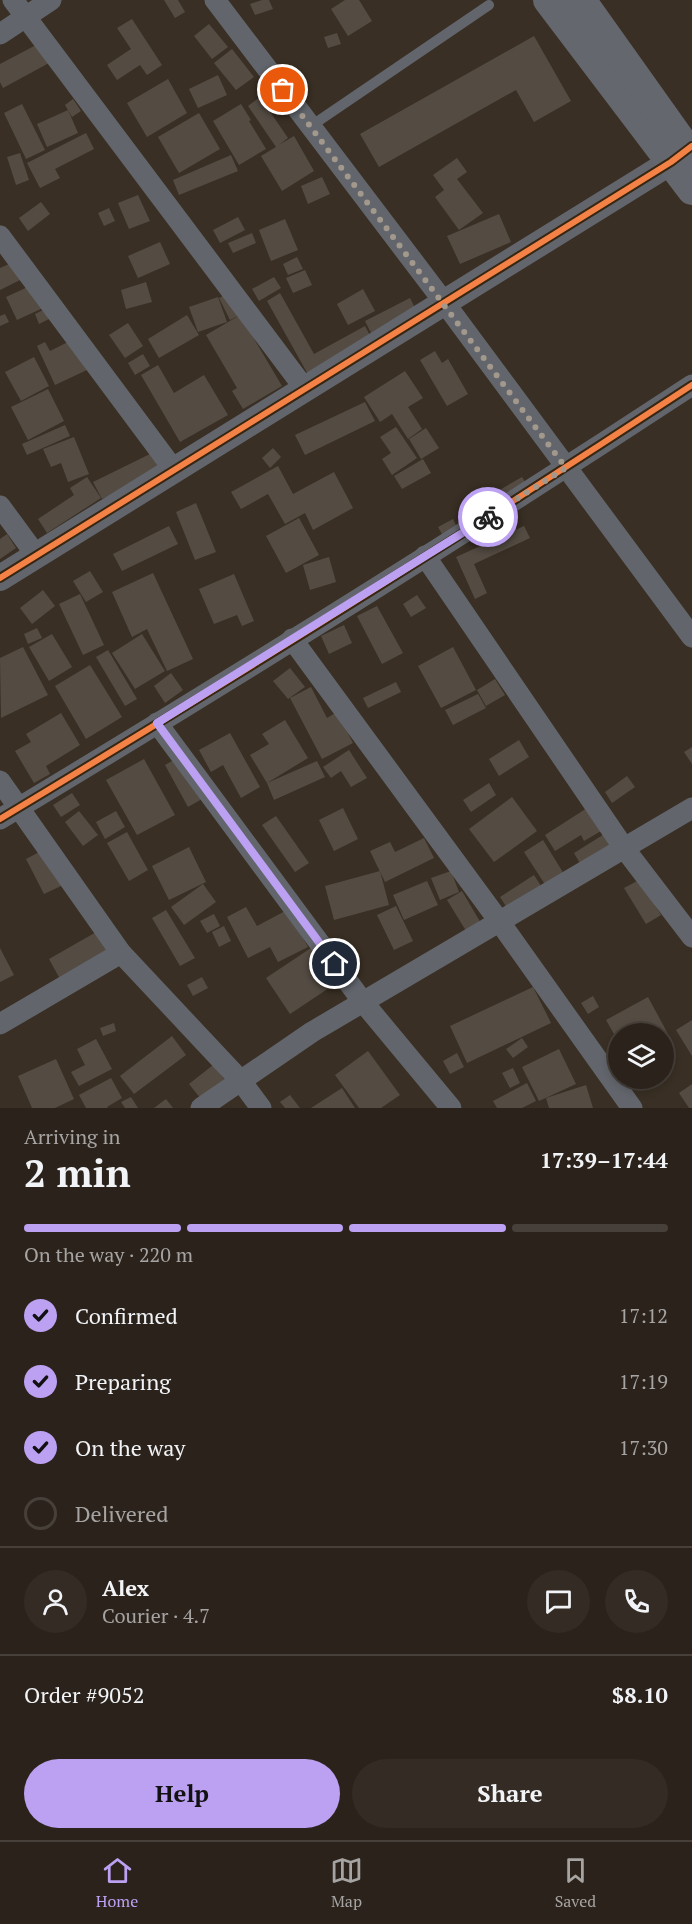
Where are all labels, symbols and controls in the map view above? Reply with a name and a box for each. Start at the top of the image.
pin [257,64,308,115]
icon: bag [266,73,299,106]
courier [458,487,518,547]
icon: bike [472,501,505,534]
pin [309,938,360,989]
icon: home [318,947,351,980]
map controls [608,1023,674,1089]
button: layers [608,1023,674,1089]
text: Arriving in [24,1123,120,1150]
text: 17:39–17:44 [540,1145,668,1174]
text: 2 min [24,1146,131,1198]
text: On the way · 220 m [24,1241,193,1268]
icon: check [24,1299,57,1332]
text: Confirmed [75,1301,178,1330]
text: 17:12 [619,1302,668,1329]
icon: check [24,1365,57,1398]
text: Preparing [75,1367,171,1396]
text: 17:19 [619,1368,668,1395]
icon: check [24,1431,57,1464]
text: On the way [75,1433,185,1462]
text: 17:30 [619,1434,668,1461]
text: Delivered [75,1499,168,1528]
button: person [24,1570,87,1633]
button: chat [527,1570,590,1633]
button: phone [605,1570,668,1633]
text: Alex [102,1573,149,1602]
text: Courier · 4.7 [102,1602,210,1629]
text: Order #9052 [24,1680,144,1709]
text: $8.10 [612,1680,668,1709]
button: Help [24,1759,340,1828]
button: Share [352,1759,668,1828]
tab: Home [96,1854,138,1912]
tab: Map [330,1854,363,1912]
tab: Saved [555,1854,596,1912]

